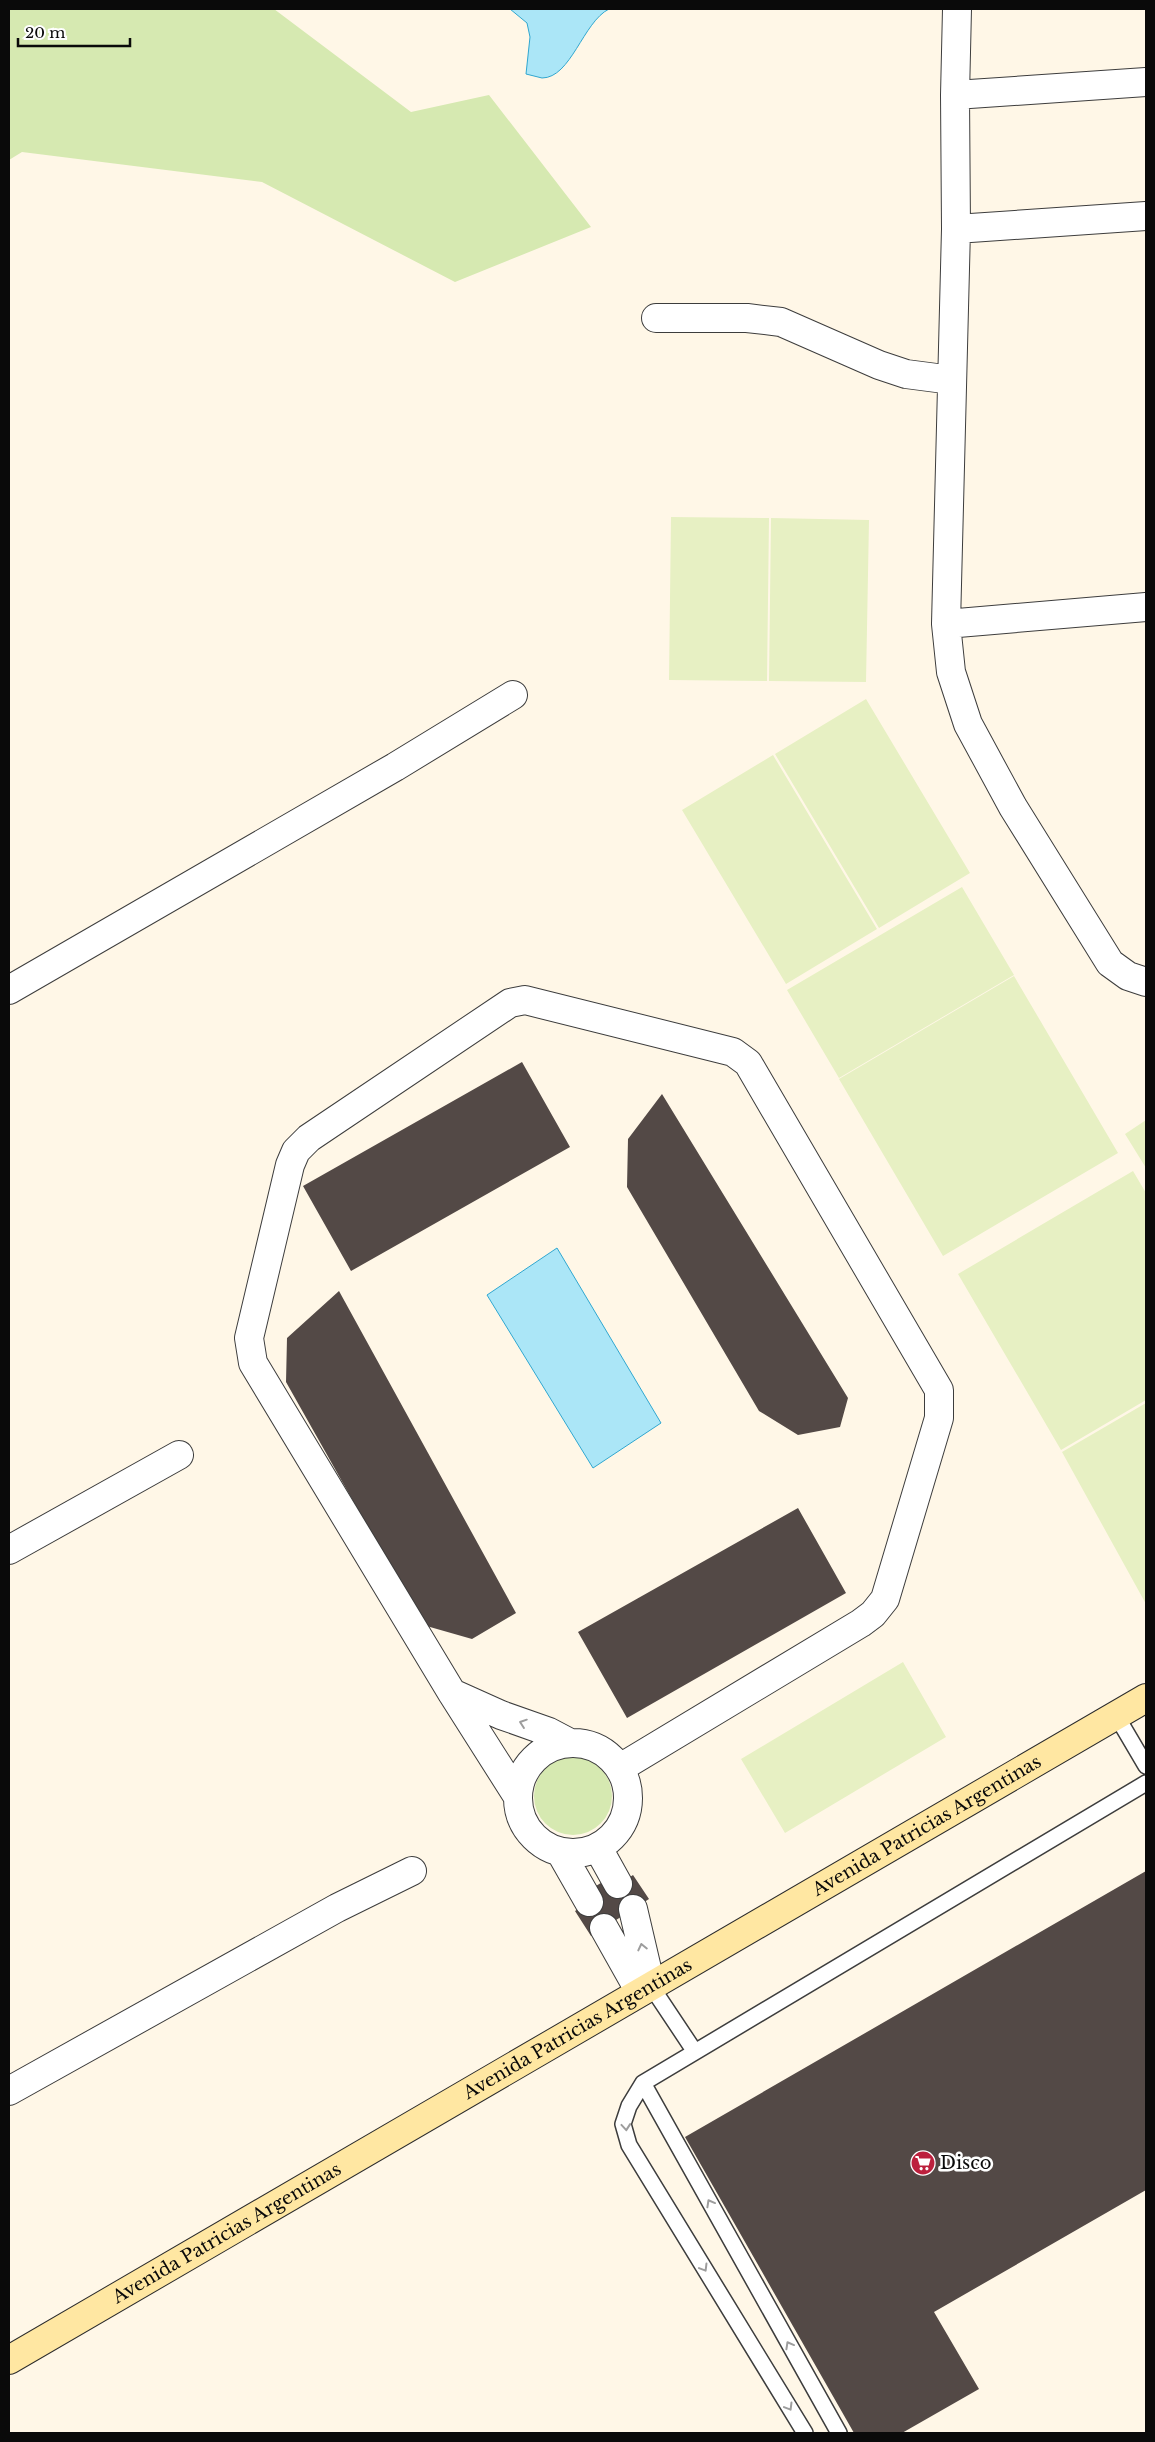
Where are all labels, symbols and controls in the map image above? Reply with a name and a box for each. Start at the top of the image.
scale bar [18,15,130,47]
text: 20 m [25,23,65,42]
one-way arrow [520,1719,528,1729]
street label: Avenida Patricias Argentinas [808,1750,1045,1901]
one-way arrow [637,1943,648,1952]
street label: Avenida Patricias Argentinas [458,1954,696,2105]
one-way arrow [620,2123,631,2131]
supermarket icon: Disco [910,2150,936,2176]
place label: Disco [940,2152,992,2174]
street label: Avenida Patricias Argentinas [108,2158,345,2309]
one-way arrow [706,2199,716,2208]
one-way arrow [698,2262,708,2271]
one-way arrow [785,2341,795,2350]
one-way arrow [782,2401,792,2410]

